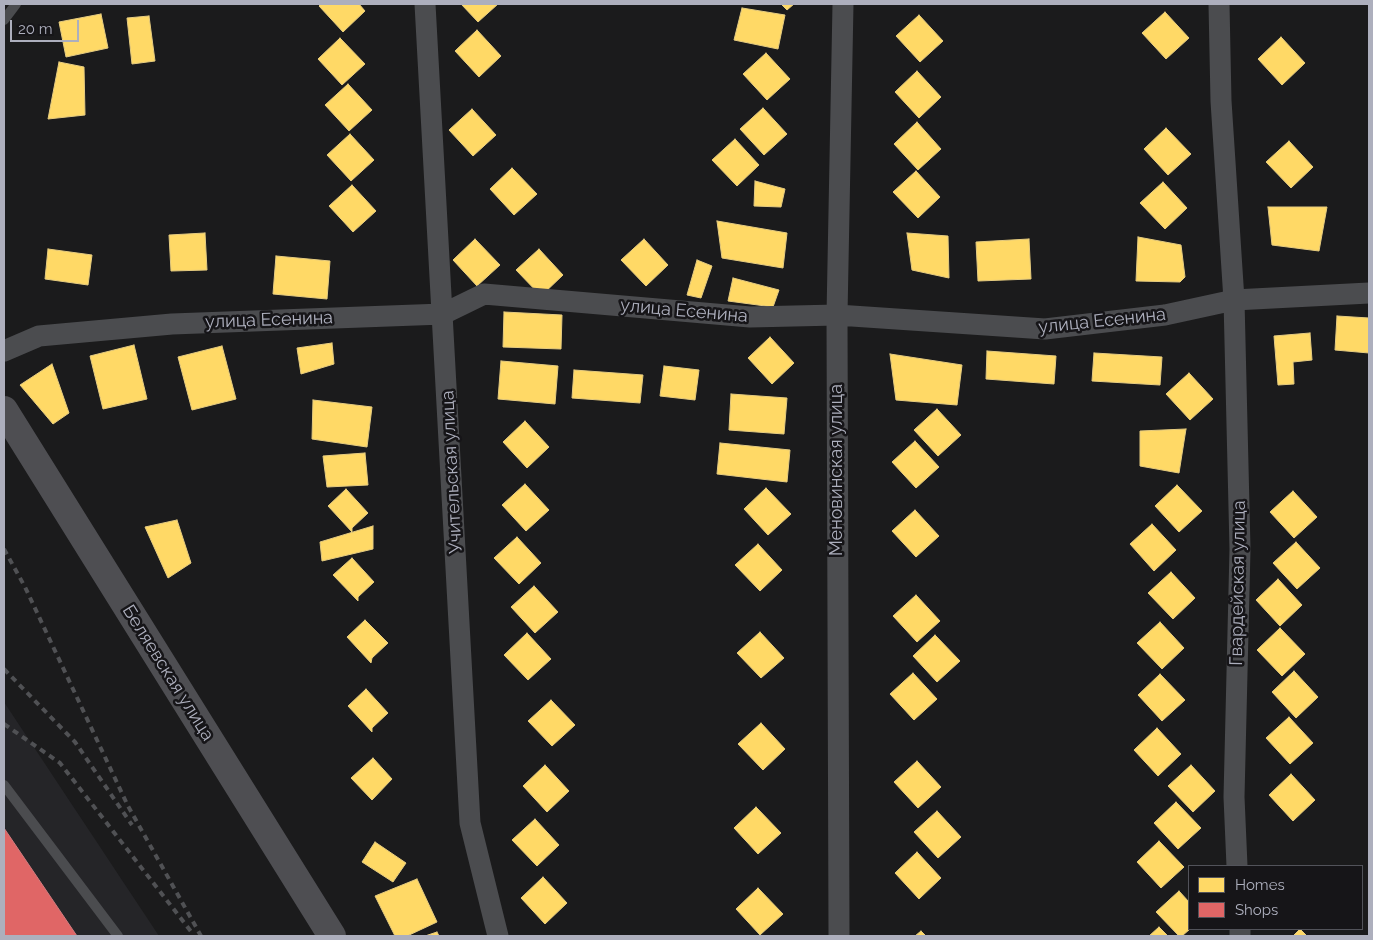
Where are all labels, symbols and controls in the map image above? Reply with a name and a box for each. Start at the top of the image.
scale bar [12,10,81,42]
text: 20 m [18,20,53,38]
street label: улица Есенина [619,295,749,327]
street label: улица Есенина [1037,304,1167,338]
street label: улица Есенина [205,307,333,333]
street label: Меновинская улица [826,384,848,556]
street label: Учительская улица [437,390,467,554]
street label: Гвардейская улица [1226,500,1250,666]
street label: Беляевская улица [118,601,218,745]
legend [1188,865,1363,930]
text: Homes [1235,876,1285,894]
text: Shops [1235,901,1278,919]

